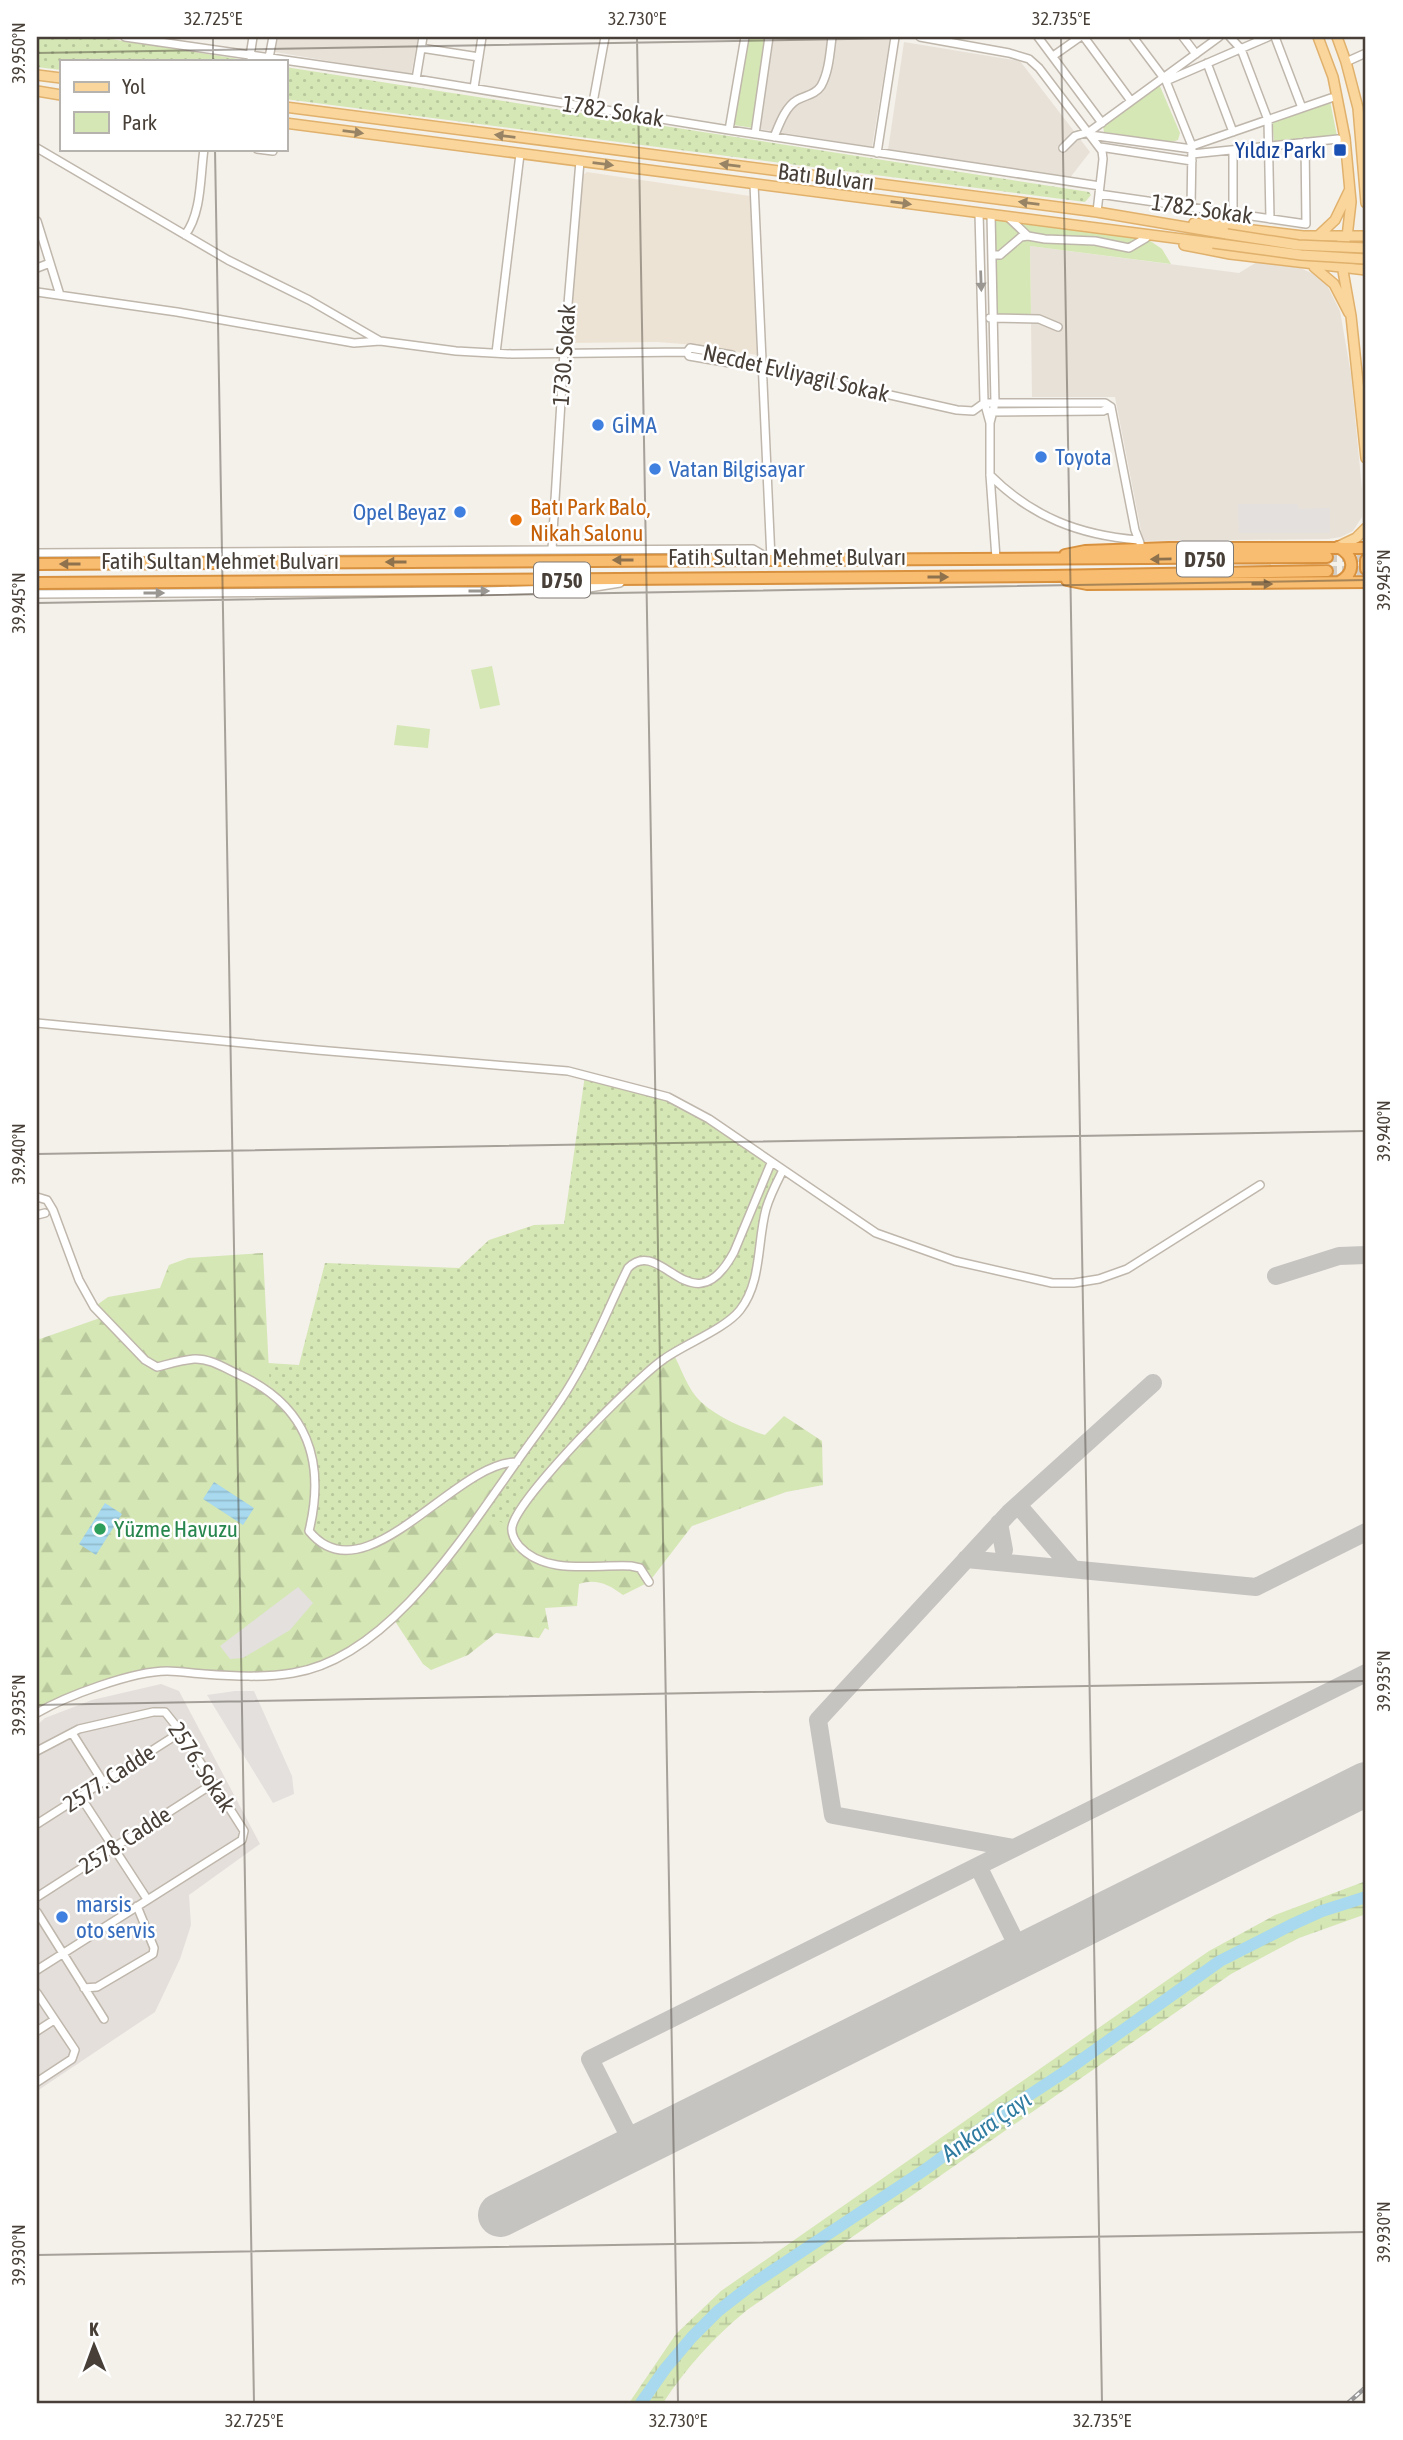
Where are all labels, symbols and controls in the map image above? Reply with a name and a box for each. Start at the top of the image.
text: 32.725°E [184,8,242,29]
text: 32.730°E [608,8,666,29]
text: 32.735°E [1032,8,1090,29]
text: 39.950°N [8,22,29,84]
legend [60,60,287,150]
text: Yol [122,74,146,98]
street label: 1782. Sokak [561,90,665,132]
text: Park [122,110,157,134]
one-way arrow [342,127,364,138]
one-way arrow [494,130,516,141]
place label: Yıldız Parkı [1235,137,1326,163]
marker: Yıldız Parkı [1332,142,1348,158]
street label: Batı Bulvarı [776,158,876,196]
one-way arrow [592,159,614,170]
one-way arrow [719,159,741,170]
street label: 1782. Sokak [1150,189,1254,229]
one-way arrow [891,197,913,208]
one-way arrow [1018,198,1040,209]
one-way arrow [975,270,987,292]
street label: 1730. Sokak [547,303,581,407]
street label: Necdet Evliyagil Sokak [701,339,891,407]
place label: GİMA [612,412,657,438]
marker: GİMA [590,417,606,433]
place label: Toyota [1055,444,1112,470]
marker: Toyota [1033,449,1049,465]
place label: Vatan Bilgisayar [669,456,806,482]
marker: Vatan Bilgisayar [647,461,663,477]
place label: Batı Park Balo, Nikah Salonu [530,494,651,546]
place label: Opel Beyaz [353,499,446,525]
marker: Opel Beyaz [452,504,468,520]
marker: Batı Park Balo, Nikah Salonu [508,512,524,528]
road number: D750 [1177,542,1233,576]
street label: Fatih Sultan Mehmet Bulvarı [668,544,906,570]
street label: Fatih Sultan Mehmet Bulvarı [101,548,339,574]
text: 39.945°N [1373,549,1394,611]
one-way arrow [1150,553,1172,565]
one-way arrow [612,554,634,566]
one-way arrow [384,556,406,568]
one-way arrow [59,558,81,570]
road number: D750 [534,562,590,598]
one-way arrow [927,571,949,583]
text: 39.945°N [8,572,29,634]
one-way arrow [1251,578,1273,590]
one-way arrow [469,585,491,597]
one-way arrow [143,587,165,599]
text: 39.940°N [1373,1100,1394,1162]
text: 39.940°N [8,1123,29,1185]
place label: Yüzme Havuzu [114,1516,238,1542]
marker: Yüzme Havuzu [92,1521,108,1537]
text: 39.935°N [1373,1650,1394,1712]
text: 39.935°N [8,1674,29,1736]
street label: 2576. Sokak [163,1717,241,1817]
street label: 2577. Cadde [58,1739,160,1817]
street label: 2578. Cadde [74,1801,176,1879]
place label: marsis oto servis [76,1891,155,1943]
marker: marsis oto servis [54,1909,70,1925]
water label: Ankara Çayı [935,2085,1036,2167]
text: 39.930°N [1373,2201,1394,2263]
text: 39.930°N [8,2224,29,2286]
north arrow [60,2310,130,2380]
text: K [89,2318,99,2340]
text: 32.725°E [225,2410,283,2431]
text: 32.730°E [649,2410,707,2431]
text: 32.735°E [1073,2410,1131,2431]

